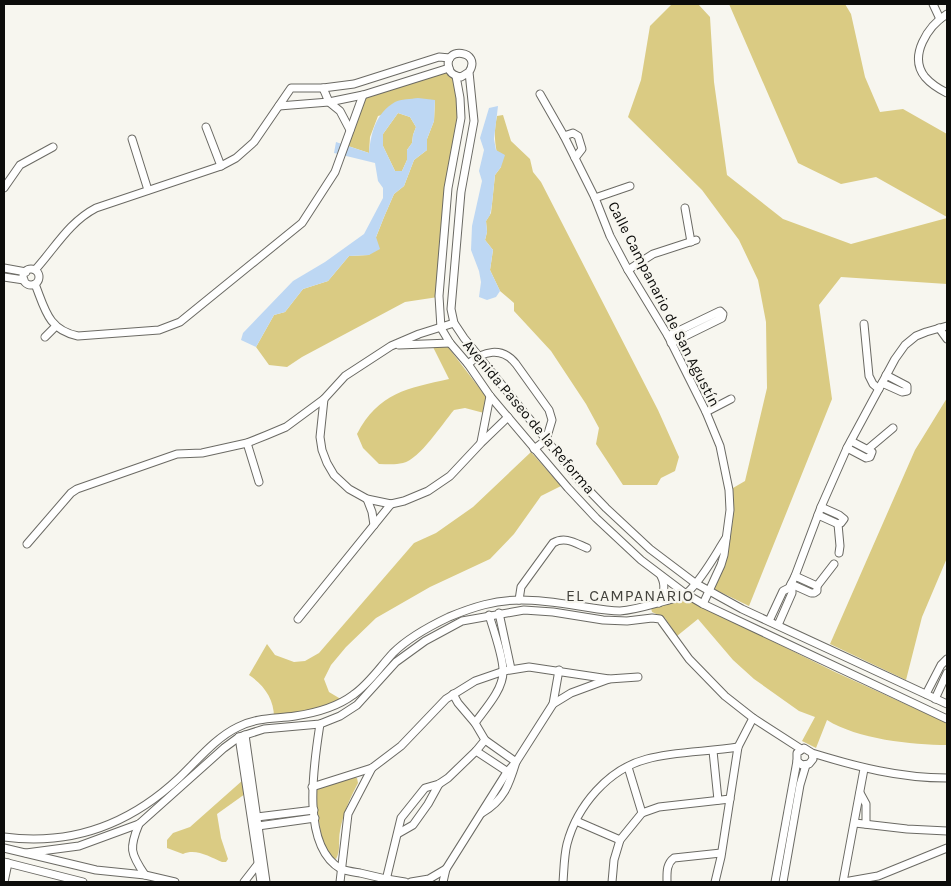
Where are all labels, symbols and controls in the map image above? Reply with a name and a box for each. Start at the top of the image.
street label: Calle Campanario de San Agustín [604,198,724,410]
street label: Avenida Paseo de la Reforma [459,336,599,498]
district label: EL CAMPANARIO [566,586,694,605]

